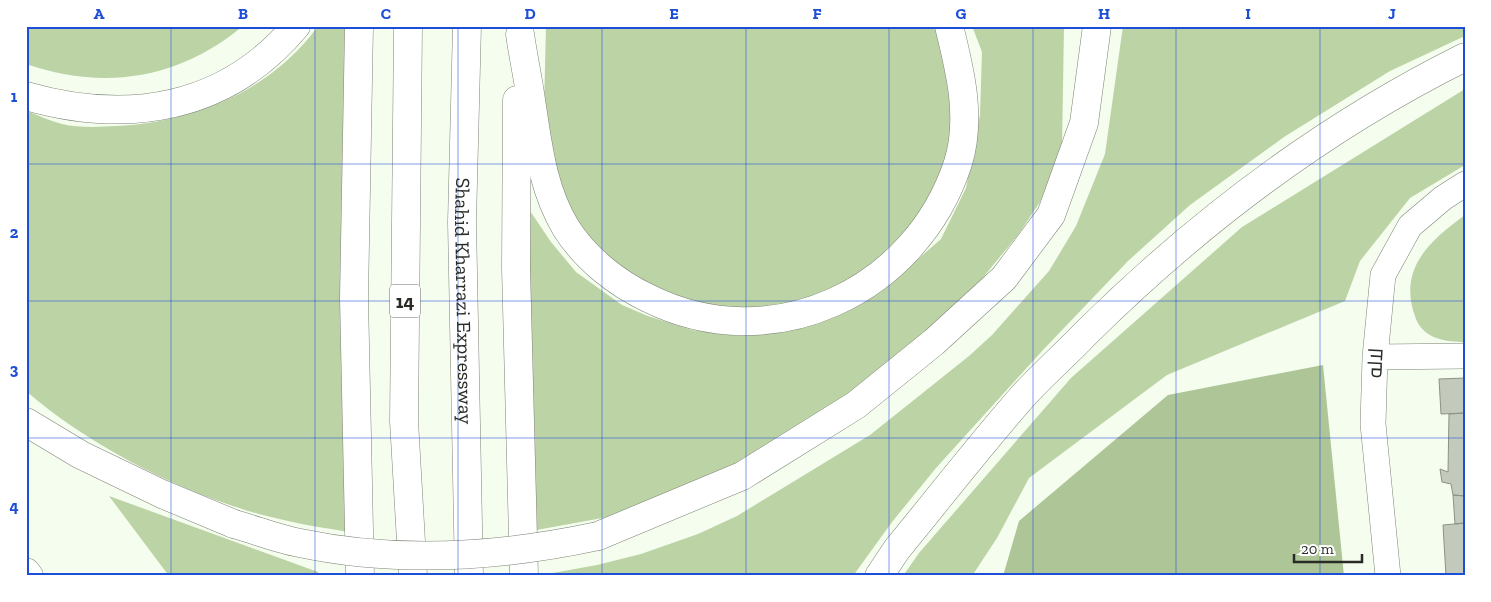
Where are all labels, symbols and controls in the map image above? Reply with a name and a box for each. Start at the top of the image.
text: A [94,4,105,23]
text: B [238,4,248,23]
text: C [381,4,391,23]
text: D [524,4,536,23]
text: E [669,4,679,23]
text: F [812,4,822,23]
text: G [956,4,967,23]
text: H [1098,4,1110,23]
text: I [1245,4,1251,23]
text: J [1388,4,1396,23]
text: 1 [11,87,18,106]
street label: Shahid Kharrazi Expressway [450,177,478,425]
text: 2 [10,223,19,242]
road number: 14 [390,284,420,318]
street label: لاله [1362,347,1388,379]
text: 3 [10,360,19,379]
text: 4 [9,497,19,516]
scale bar [1294,532,1361,564]
text: 20 m [1301,540,1334,558]

